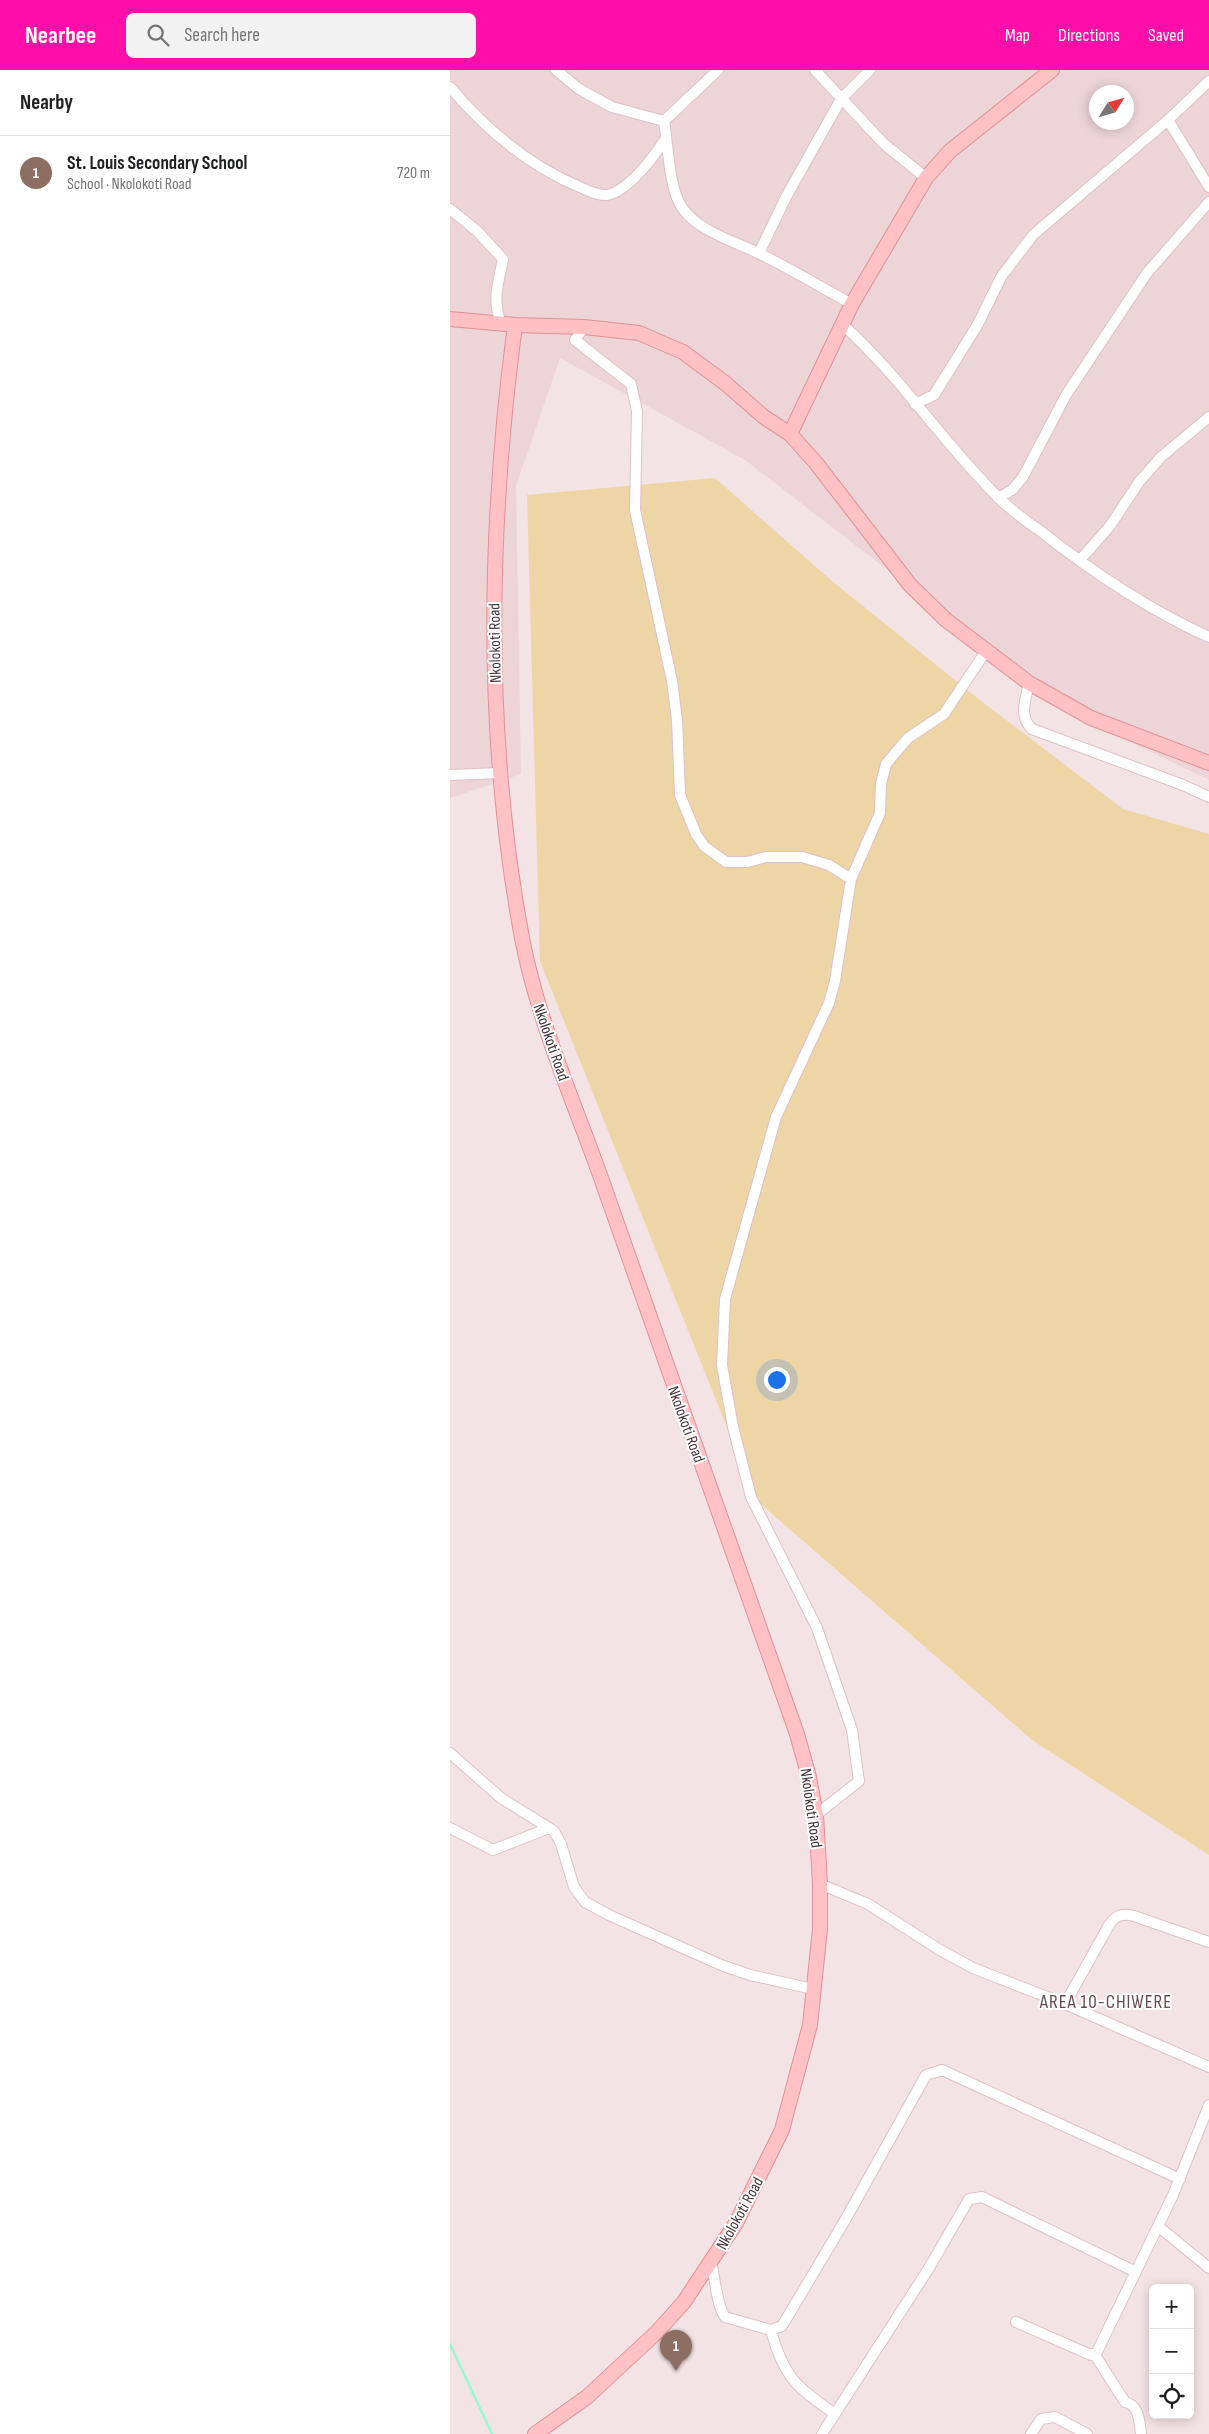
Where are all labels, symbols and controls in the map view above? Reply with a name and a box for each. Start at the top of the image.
search box [126,13,476,58]
text: Nearbee [25,21,96,50]
icon: search [144,21,172,49]
text: Search here [184,24,260,47]
text: Map [1005,25,1030,46]
text: Directions [1058,25,1120,46]
text: Saved [1148,25,1184,46]
north arrow [1089,85,1134,130]
text: Nearby [20,90,73,115]
text: St. Louis Secondary School [67,152,247,175]
text: 1 [33,164,39,183]
text: 720 m [397,164,430,183]
text: School · Nkolokoti Road [67,175,191,194]
street label: Nkolokoti Road [485,603,506,683]
street label: Nkolokoti Road [529,1002,573,1083]
your location [764,1367,790,1393]
street label: Nkolokoti Road [663,1384,708,1465]
street label: Nkolokoti Road [796,1767,825,1849]
district label: AREA 10-CHIWERE [1039,1991,1172,2014]
street label: Nkolokoti Road [713,2174,768,2253]
map controls [1149,2284,1194,2419]
button: + [1149,2284,1194,2329]
button: − [1149,2329,1194,2374]
pin: 1 [660,2330,692,2371]
button: locate [1149,2374,1194,2419]

